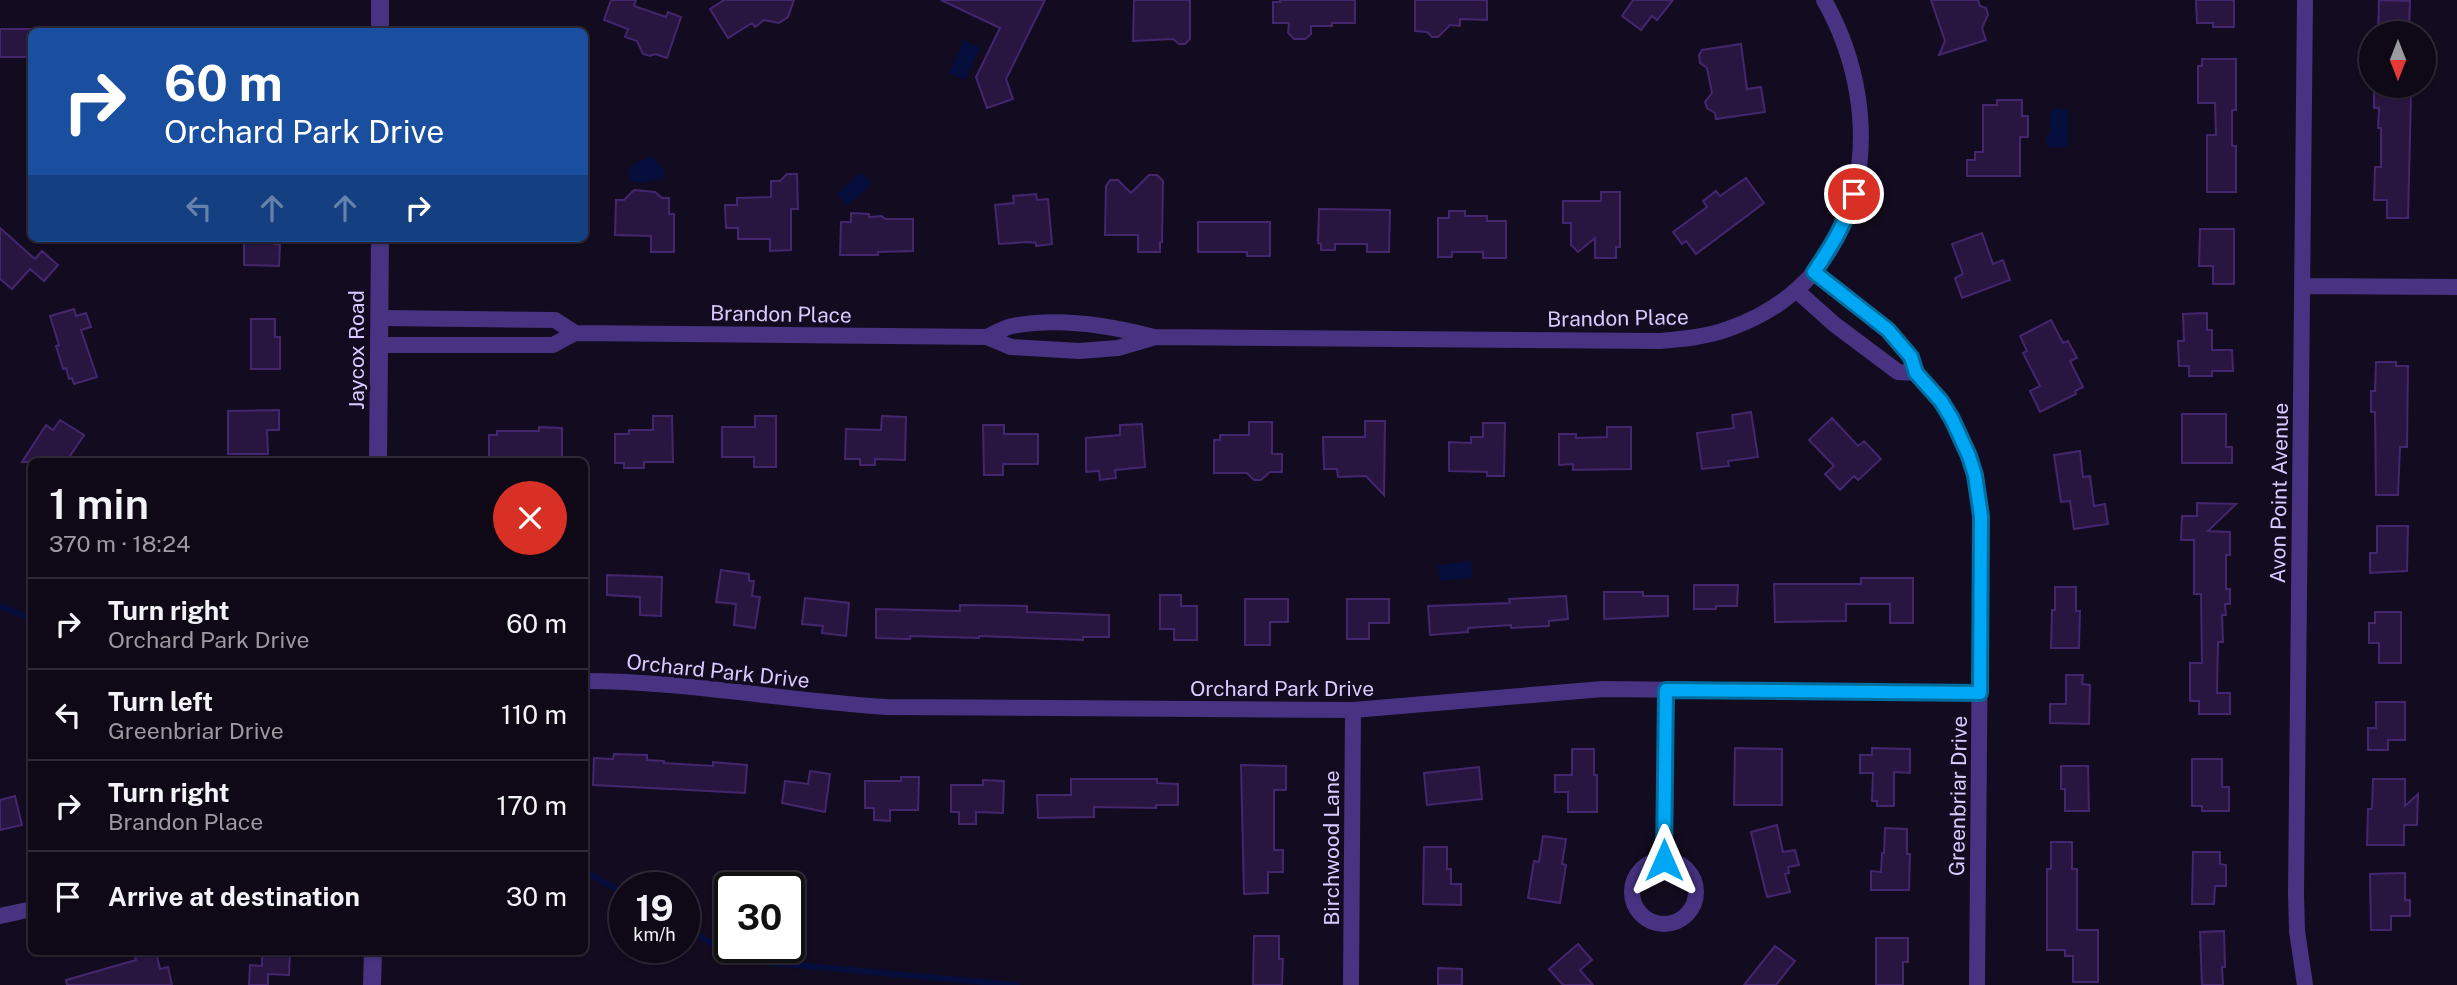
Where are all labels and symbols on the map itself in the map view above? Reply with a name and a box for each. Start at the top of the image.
north arrow [2359,21,2436,98]
pin [1824,164,1884,224]
street label: Jaycox Road [344,290,369,410]
street label: Brandon Place [710,300,852,328]
street label: Brandon Place [1547,304,1689,332]
street label: Avon Point Avenue [2265,403,2293,583]
street label: Orchard Park Drive [625,649,811,693]
street label: Orchard Park Drive [1190,676,1374,701]
street label: Greenbriar Drive [1944,716,1972,876]
street label: Birchwood Lane [1319,770,1344,926]
position arrow [1627,823,1701,897]
speed limit sign: 30 [714,872,805,963]

